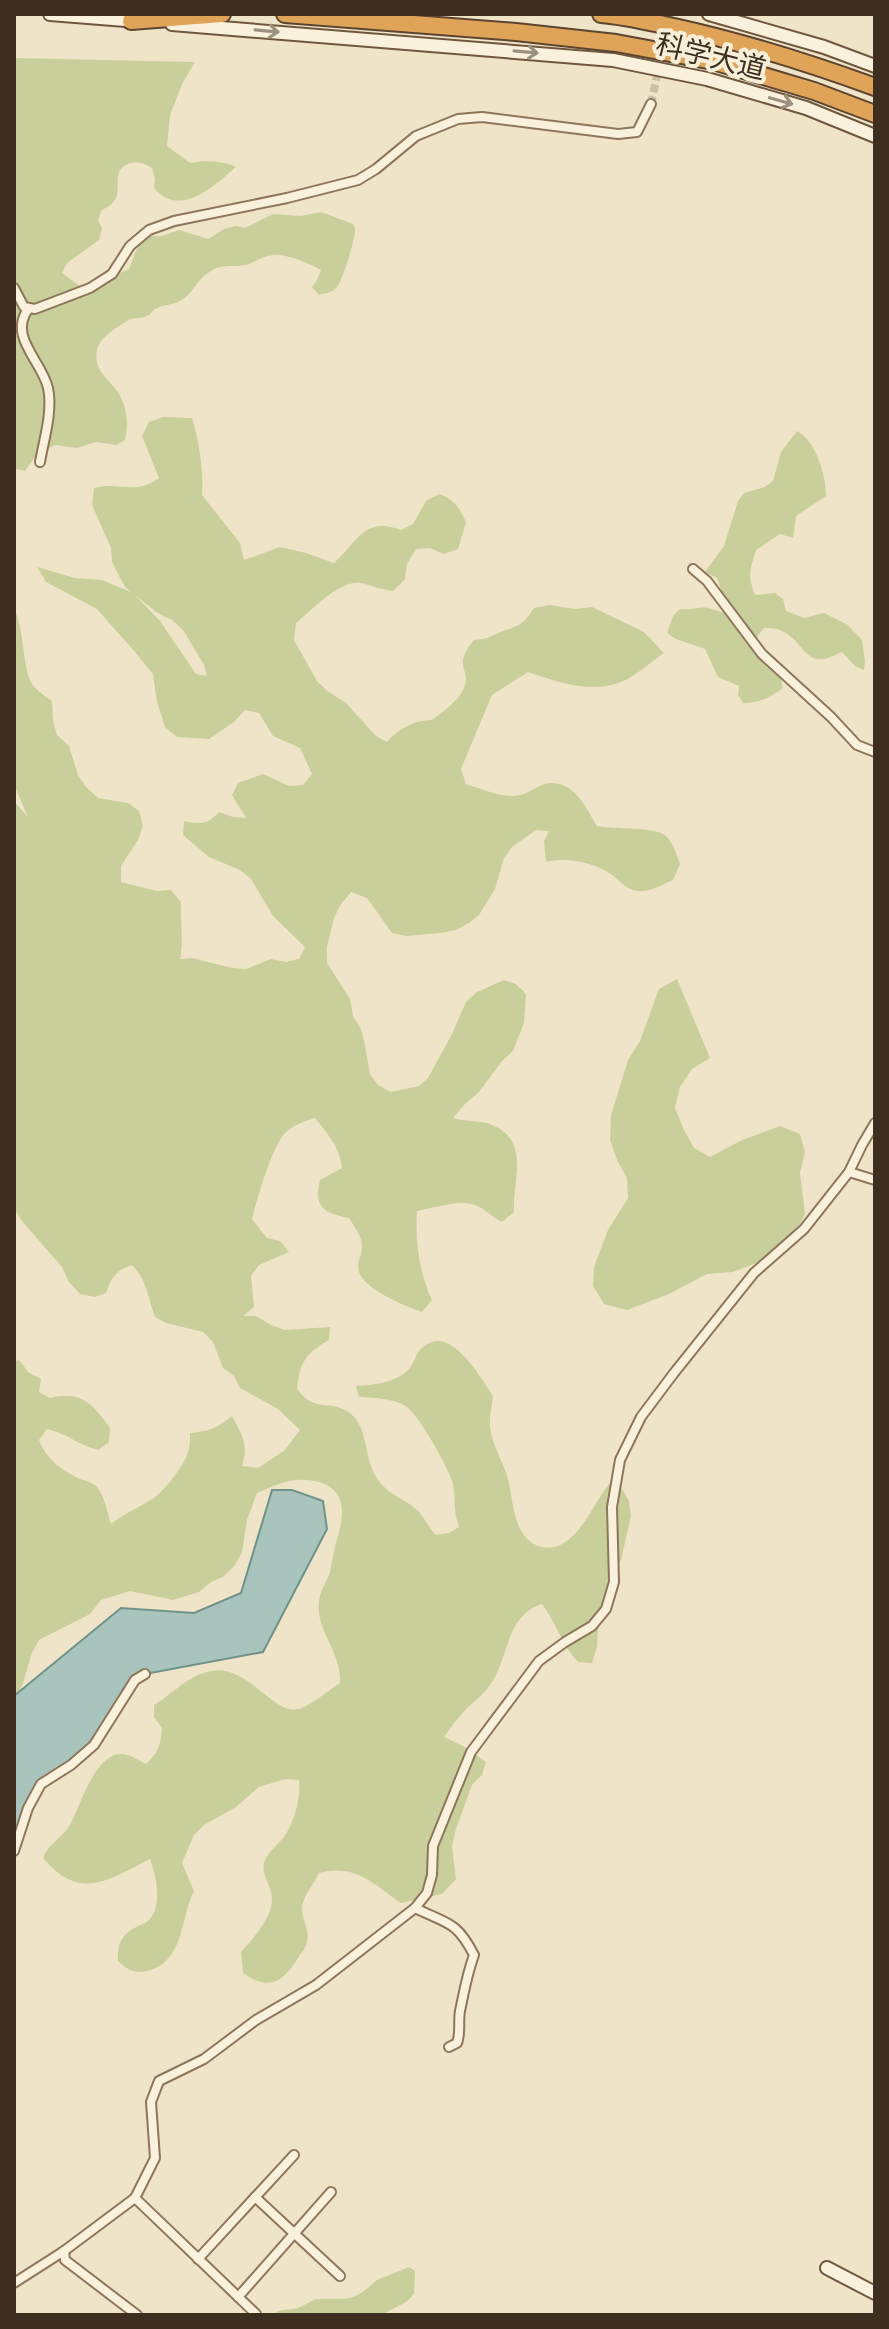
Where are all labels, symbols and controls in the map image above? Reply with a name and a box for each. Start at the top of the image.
one-way arrow [253,24,280,39]
street label: 科学大道 [653,27,769,86]
one-way arrow [512,45,539,60]
one-way arrow [767,94,793,109]

